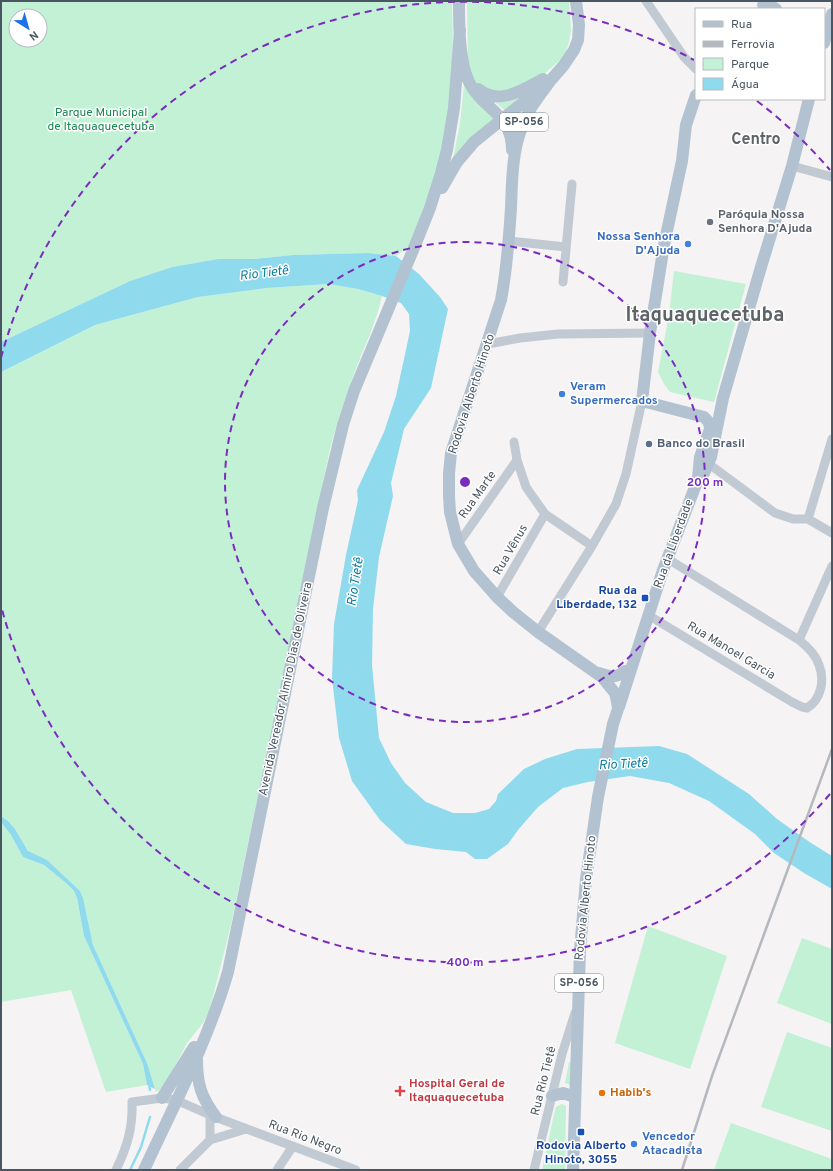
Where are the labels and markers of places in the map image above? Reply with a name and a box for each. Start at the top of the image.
place label: Paróquia Nossa Senhora D'Ajuda [718,207,812,237]
marker: Paróquia Nossa Senhora D'Ajuda [705,217,715,227]
place label: Nossa Senhora D'Ajuda [597,229,680,259]
marker: Nossa Senhora D'Ajuda [683,239,693,249]
place label: Veram Supermercados [570,379,658,409]
marker: Veram Supermercados [557,389,567,399]
place label: Banco do Brasil [657,436,745,452]
marker: Banco do Brasil [644,439,654,449]
centre of rings [458,475,472,489]
place label: Rua da Liberdade, 132 [556,583,637,613]
marker: Rua da Liberdade, 132 [640,593,650,603]
place label: Hospital Geral de Itaquaquecetuba [409,1076,505,1106]
marker: Hospital Geral de Itaquaquecetuba [394,1085,406,1097]
place label: Habib's [610,1085,652,1101]
marker: Habib's [597,1088,607,1098]
marker: Rodovia Alberto Hinoto, 3055 [576,1127,586,1137]
place label: Vencedor Atacadista [642,1129,702,1159]
place label: Rodovia Alberto Hinoto, 3055 [536,1138,626,1168]
marker: Vencedor Atacadista [629,1139,639,1149]

